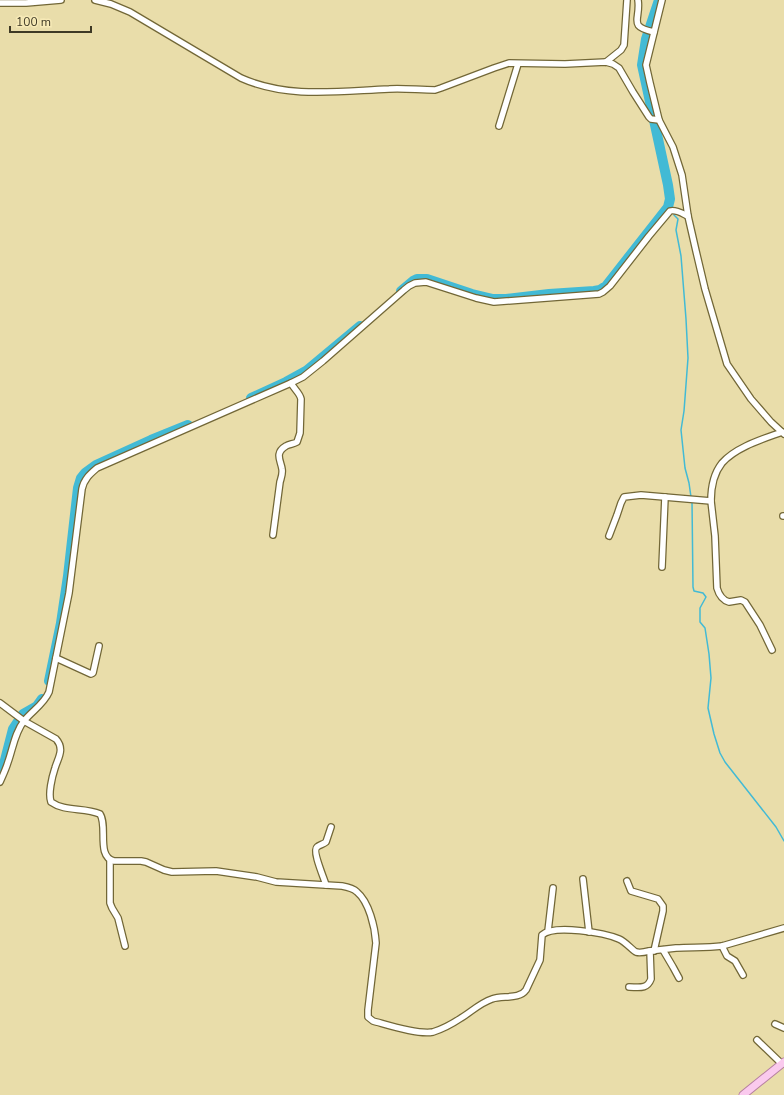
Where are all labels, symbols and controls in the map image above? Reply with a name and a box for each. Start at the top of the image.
scale bar [10,8,91,34]
text: 100 m [16,14,51,30]

